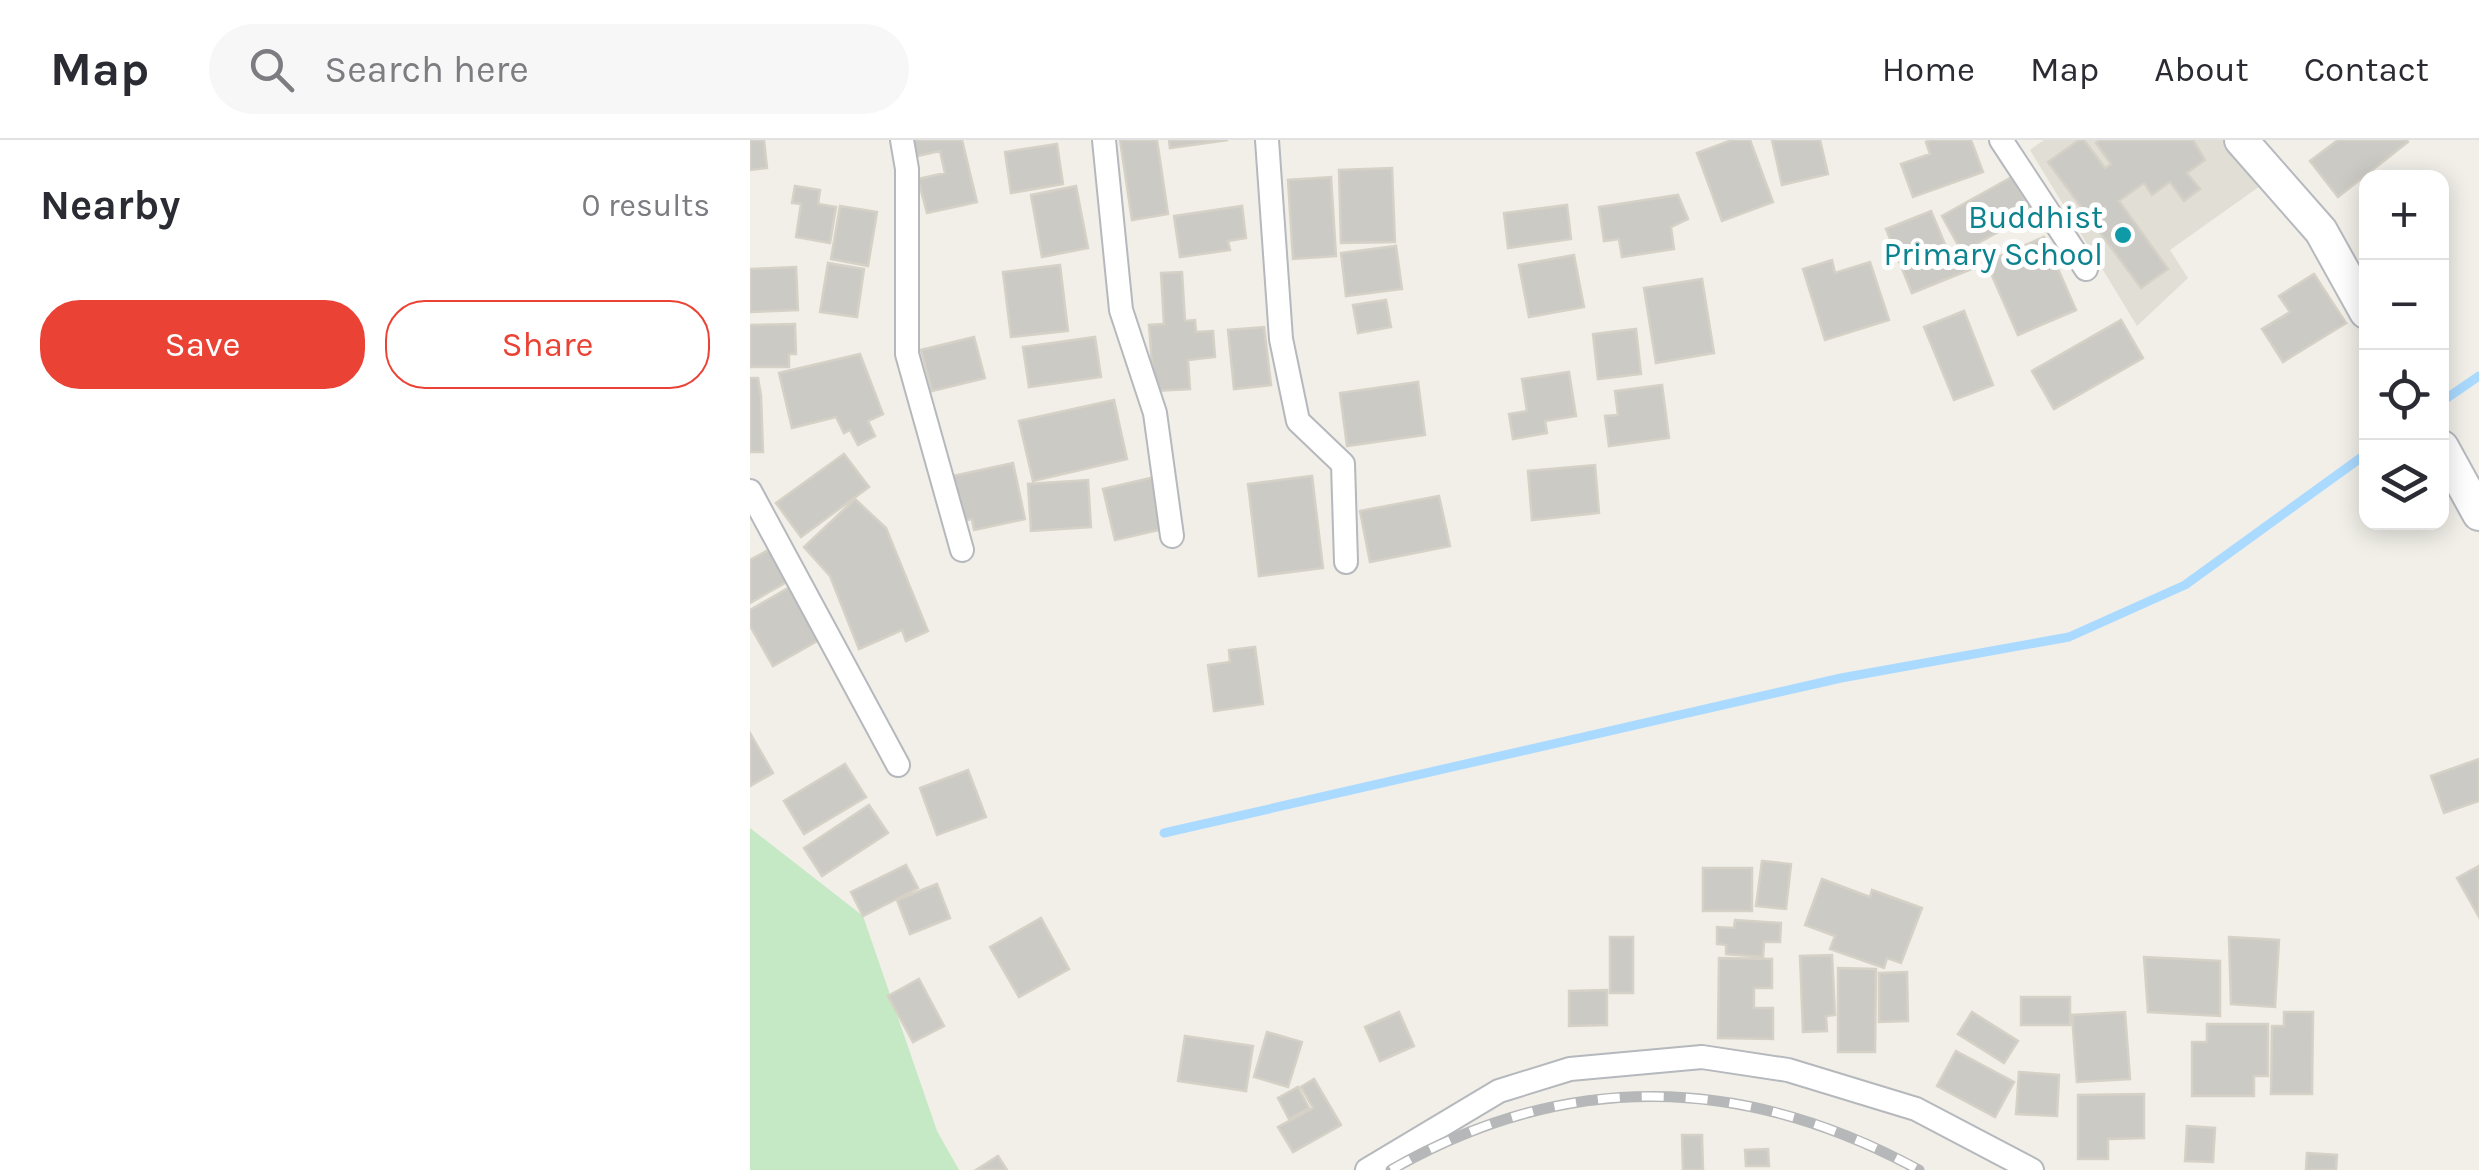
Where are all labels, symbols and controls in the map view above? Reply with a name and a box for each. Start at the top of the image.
search box [209,24,909,114]
text: Map [50,41,149,97]
icon: search [244,42,299,97]
text: Search here [324,47,529,92]
text: Home [1882,49,1975,90]
text: Map [2030,49,2099,90]
text: About [2154,49,2249,90]
text: Contact [2304,49,2429,90]
map controls [2359,170,2449,530]
button: + [2359,170,2449,260]
text: Nearby [40,180,180,230]
text: 0 results [581,187,710,224]
place label: Buddhist Primary School [1883,199,2103,273]
marker: Buddhist Primary School [2112,224,2134,246]
button: − [2359,260,2449,350]
button: Save [40,300,365,389]
button: Share [385,300,710,389]
button: locate [2359,350,2449,440]
button: layers [2359,440,2449,530]

